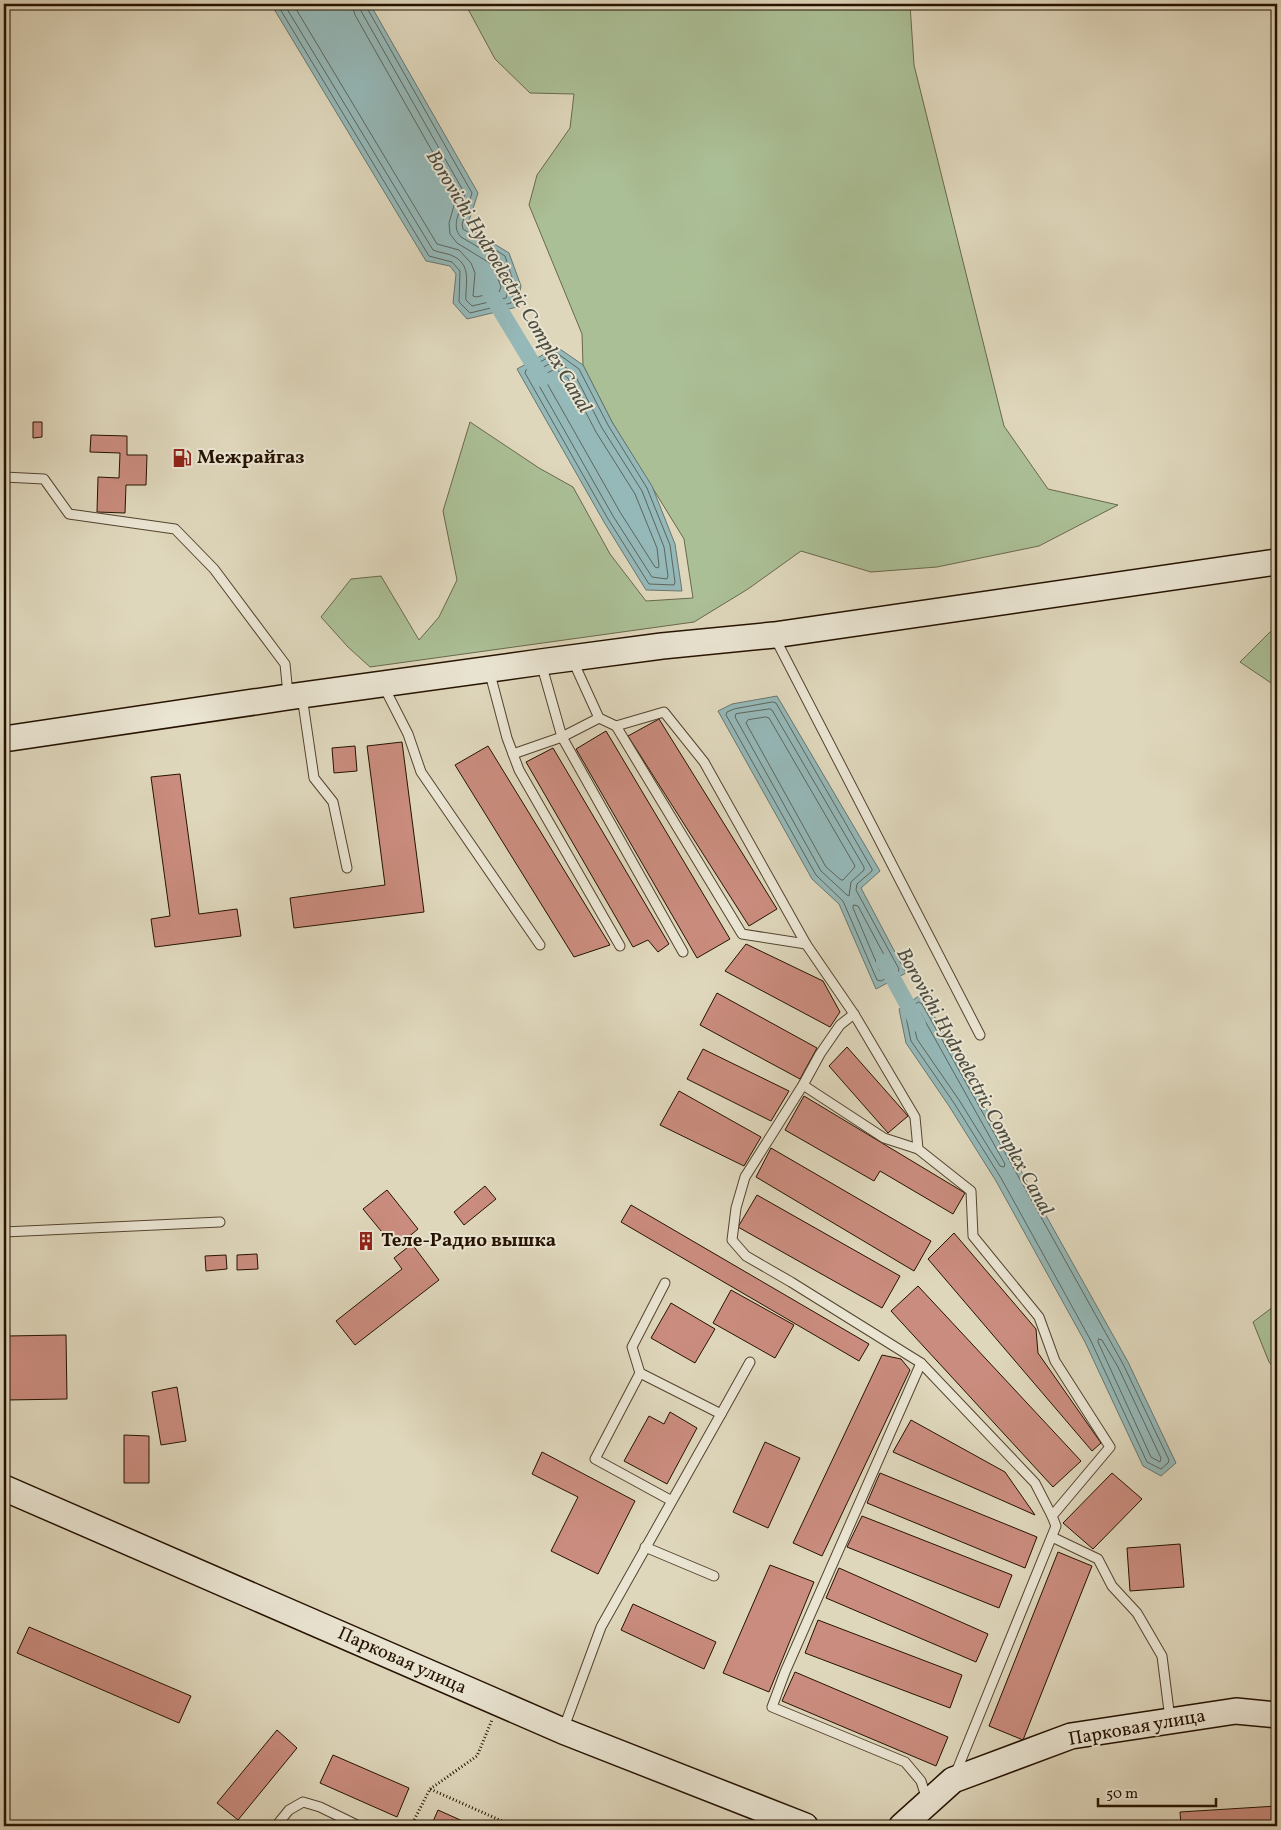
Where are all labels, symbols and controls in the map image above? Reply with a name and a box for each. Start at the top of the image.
water label: Borovichi Hydroelectric Complex Canal [418,145,598,419]
place label: Межрайгаз [197,445,305,471]
fuel station icon: Межрайгаз [171,447,193,469]
water label: Borovichi Hydroelectric Complex Canal [888,943,1060,1221]
place label: Теле-Радио вышка [381,1228,556,1254]
building icon: Теле-Радио вышка [355,1230,377,1252]
street label: Парковая улица [333,1621,471,1701]
street label: Парковая улица [1066,1703,1208,1753]
scale bar [1098,1775,1216,1807]
text: 50 m [1106,1784,1138,1805]

